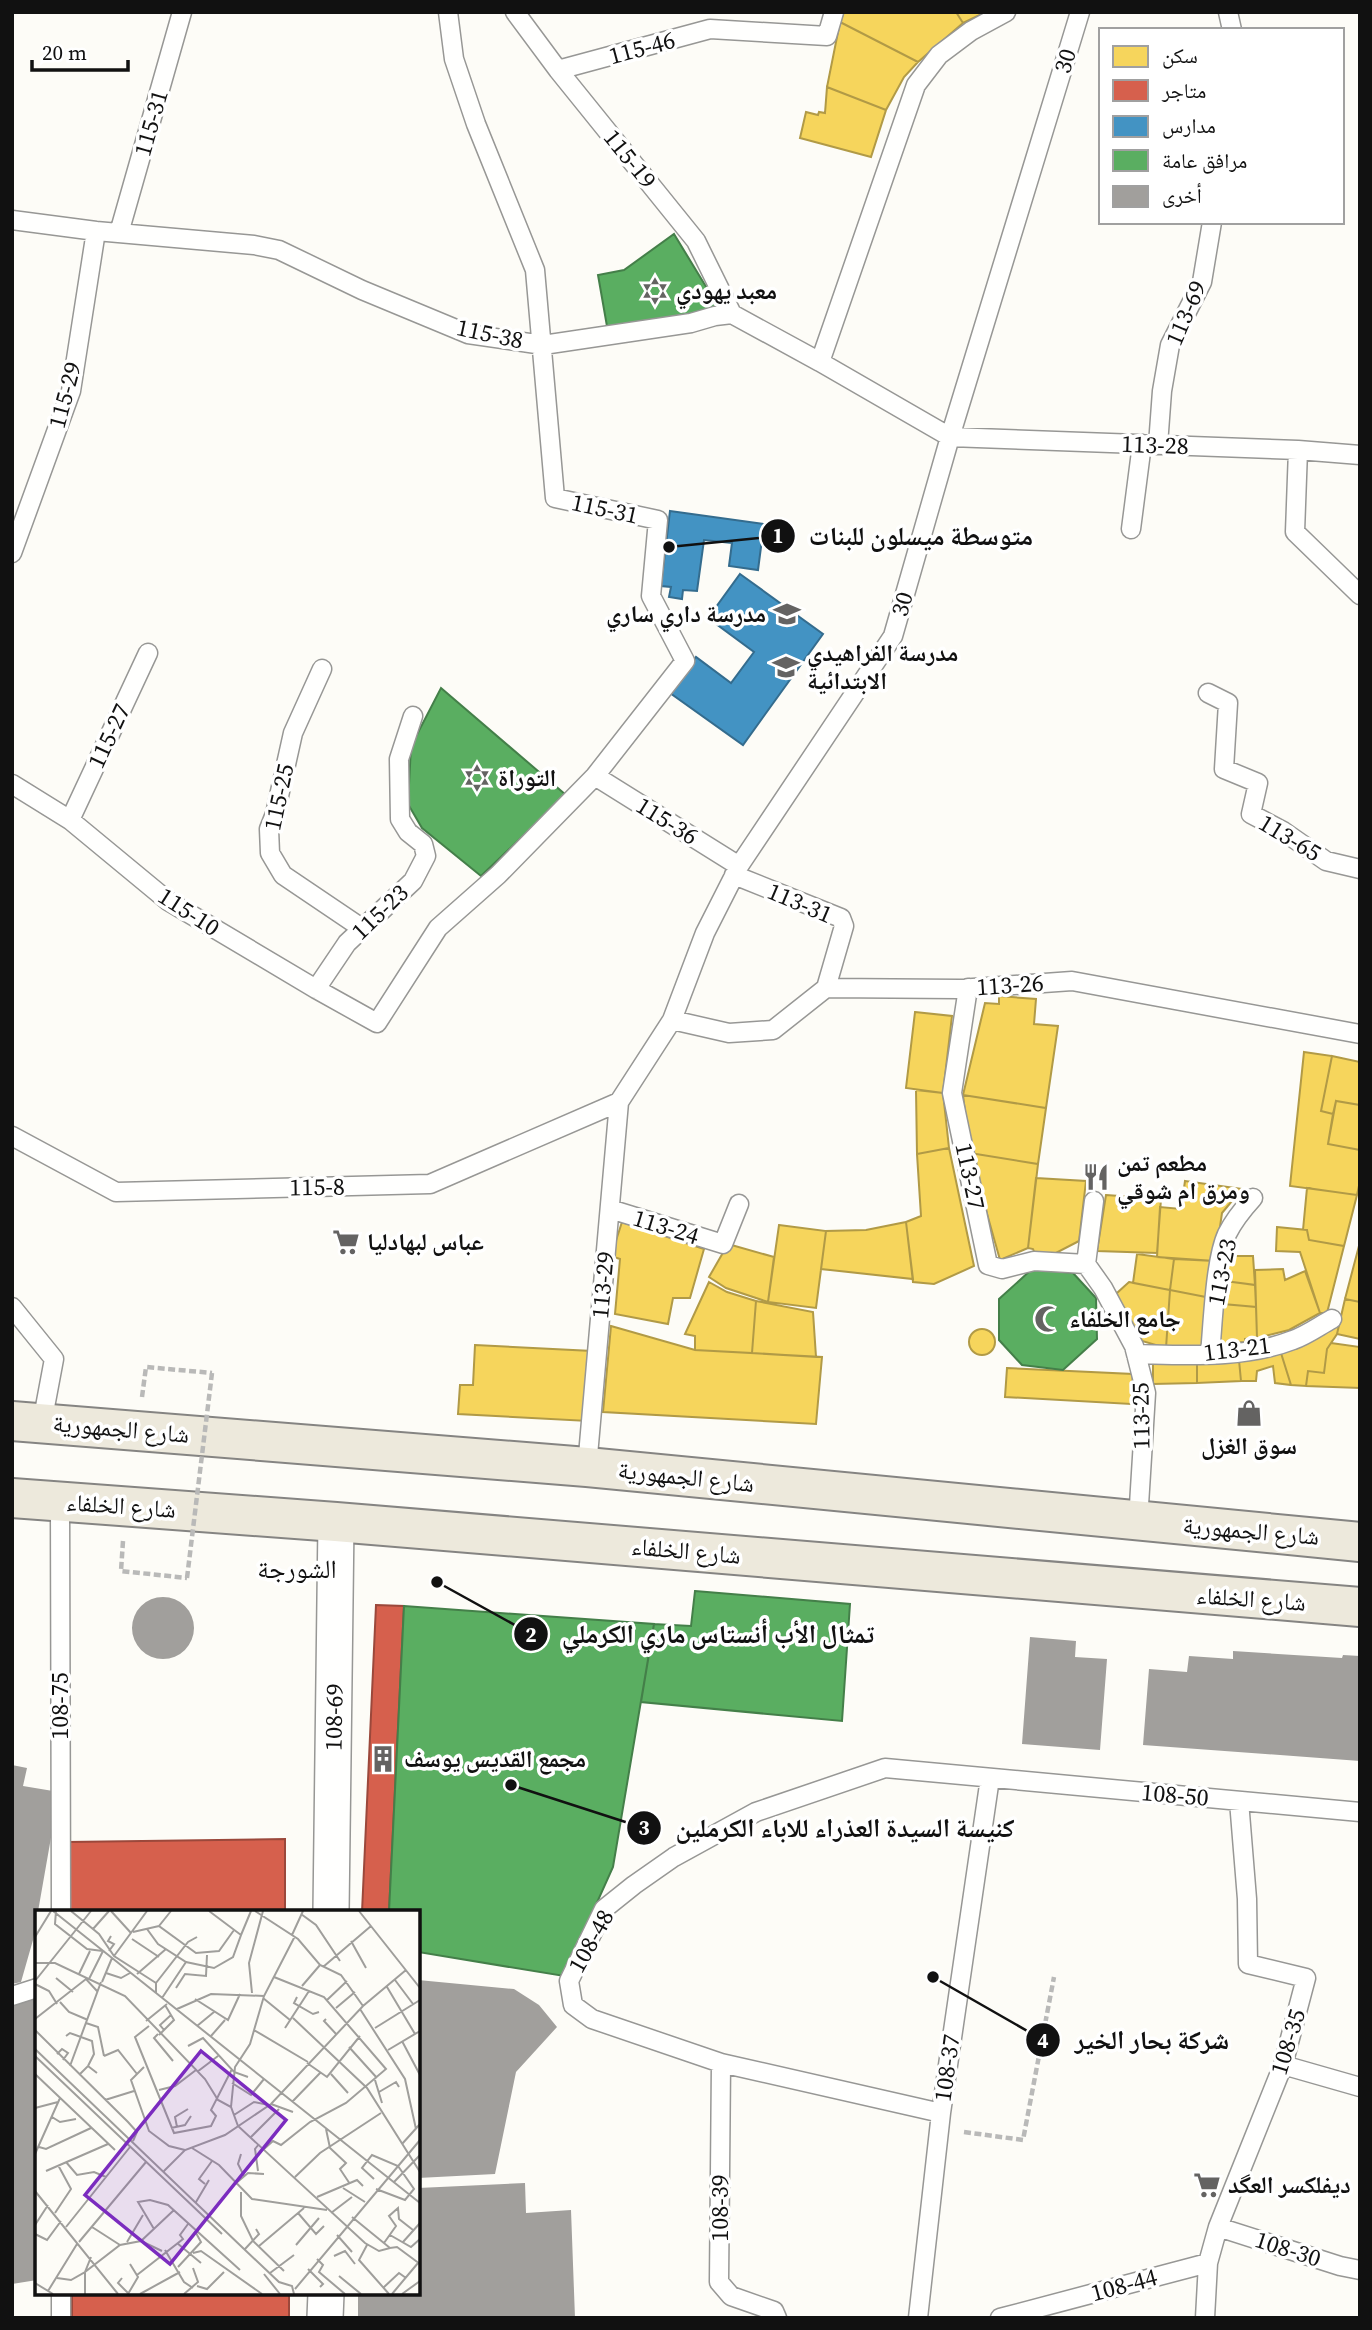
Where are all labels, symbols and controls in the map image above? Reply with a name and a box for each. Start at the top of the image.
street label: 115-46 [605,23,679,72]
scale bar [32,28,128,72]
legend [1099,28,1344,224]
text: 20 m [42,38,87,67]
text: سكن [1162,41,1198,70]
street label: 30 [1045,45,1084,77]
text: متاجر [1161,76,1206,105]
street label: 115-31 [125,86,176,160]
text: مدارس [1162,111,1216,140]
street label: 115-19 [596,122,664,195]
text: مرافق عامة [1162,146,1247,175]
text: أخرى [1162,181,1202,210]
place label: معبد يهودي [676,274,777,310]
street label: 113-69 [1157,275,1214,350]
synagogue icon: معبد يهودي [640,276,670,306]
street label: 115-38 [454,310,527,357]
street label: 115-29 [40,358,89,432]
street label: 113-28 [1121,427,1189,462]
street label: 115-31 [569,485,642,532]
callout: متوسطة ميسلون للبنات [760,512,1048,559]
text: متوسطة ميسلون للبنات [809,518,1033,554]
text: 1 [772,521,784,550]
street label: 30 [882,588,921,620]
place label: مدرسة داري ساري [606,597,766,633]
school or university icon: مدرسة داري ساري [772,599,802,629]
place label: مدرسة الفراهيدي الابتدائية [807,636,958,697]
school or university icon: مدرسة الفراهيدي الابتدائية [771,652,801,682]
street label: 115-27 [79,698,138,773]
street label: 115-25 [255,760,302,833]
place label: التوراة [498,761,556,794]
synagogue icon: التوراة [462,763,492,793]
street label: 115-36 [630,789,705,852]
street label: 113-65 [1253,806,1328,869]
street label: 113-31 [763,874,838,931]
street label: 115-23 [344,876,415,947]
street label: 115-10 [152,879,227,944]
street label: 113-26 [975,966,1045,1003]
street label: 113-27 [947,1139,994,1212]
place label: مطعم تمن ومرق ام شوقي [1117,1146,1250,1210]
restaurant icon: مطعم تمن ومرق ام شوقي [1081,1162,1111,1192]
street label: 115-8 [289,1170,345,1203]
street label: 113-24 [629,1201,703,1252]
place label: عباس لبهادليا [367,1225,484,1258]
supermarket icon: عباس لبهادليا [331,1227,361,1257]
street label: 113-23 [1199,1236,1244,1308]
street label: 113-29 [583,1250,622,1320]
place label: جامع الخلفاء [1069,1302,1181,1335]
mosque icon: جامع الخلفاء [1033,1304,1063,1334]
street label: 113-21 [1201,1328,1272,1369]
street label: 113-25 [1123,1382,1158,1450]
shop icon: سوق الغزل [1234,1398,1264,1428]
street label: شارع الجمهورية [52,1406,191,1451]
place label: سوق الغزل [1201,1429,1297,1462]
street label: شارع الجمهورية [616,1453,756,1500]
street label: شارع الخلفاء [65,1485,177,1526]
street label: شارع الجمهورية [1182,1508,1321,1553]
street label: شارع الخلفاء [630,1529,742,1572]
district label: الشورجة [257,1551,337,1587]
street label: شارع الخلفاء [1195,1578,1307,1619]
callout: تمثال الأب أنستاس ماري الكرملي [513,1611,889,1658]
text: تمثال الأب أنستاس ماري الكرملي [562,1616,874,1654]
text: 2 [525,1620,537,1649]
street label: 108-75 [43,1672,76,1740]
street label: 108-69 [316,1683,351,1751]
place label: مجمع القديس يوسف [404,1742,586,1775]
building icon: مجمع القديس يوسف [368,1744,398,1774]
street label: 108-50 [1140,1775,1210,1814]
callout: كنيسة السيدة العذراء للاباء الكرملين [626,1804,1028,1851]
text: كنيسة السيدة العذراء للاباء الكرملين [676,1810,1015,1846]
text: 3 [638,1813,650,1842]
street label: 108-48 [560,1903,621,1978]
inset map [35,1910,420,2295]
street label: 108-35 [1262,2005,1313,2079]
callout: شركة بحار الخير [1025,2017,1243,2064]
text: شركة بحار الخير [1074,2022,1229,2058]
text: 4 [1037,2026,1049,2055]
street label: 108-37 [925,2032,968,2104]
place label: ديفلكسر العگد [1228,2168,1351,2201]
supermarket icon: ديفلكسر العگد [1192,2170,1222,2200]
street label: 108-39 [703,2174,736,2242]
street label: 108-30 [1251,2222,1325,2275]
street label: 108-44 [1087,2260,1161,2309]

